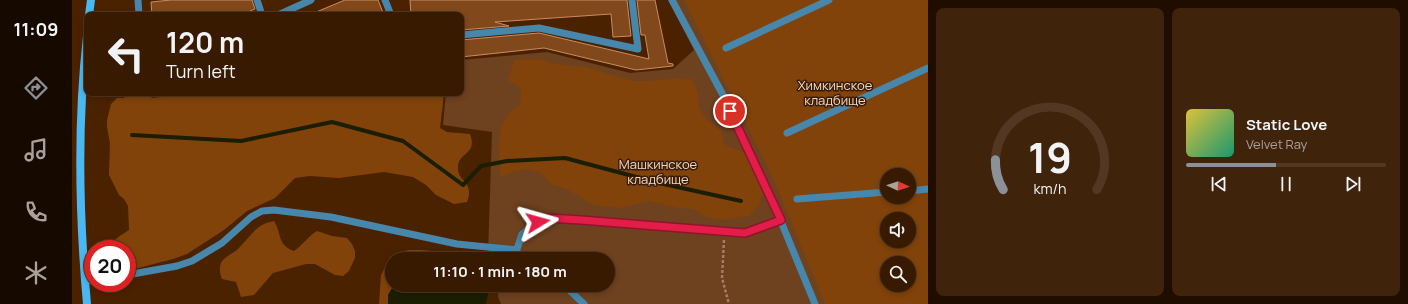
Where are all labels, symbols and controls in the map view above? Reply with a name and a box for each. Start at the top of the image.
text: 11:09 [14,17,58,41]
text: 120 m [166,23,244,61]
icon: left [100,28,152,80]
text: Turn left [166,59,236,83]
icon: directions [22,74,50,102]
park label: Химкинское кладбище [798,76,873,109]
pin [713,94,747,128]
icon: arrive [719,100,741,122]
text: Static Love [1246,114,1327,135]
text: 19 [1028,129,1072,185]
text: Velvet Ray [1246,135,1307,153]
icon: music [22,136,50,164]
park label: Машкинское кладбище [619,155,698,188]
north arrow [880,168,916,204]
map controls [880,168,916,292]
icon: previous [1208,173,1230,195]
icon: pause [1275,173,1297,195]
icon: next [1342,173,1364,195]
text: km/h [1033,179,1067,198]
icon: phone [22,198,50,226]
position arrow [517,201,559,243]
button: sound [880,212,916,248]
speed limit sign: 20 [84,240,136,292]
button: search [880,256,916,292]
icon: climate [22,259,50,287]
text: 11:10 · 1 min · 180 m [433,261,567,282]

